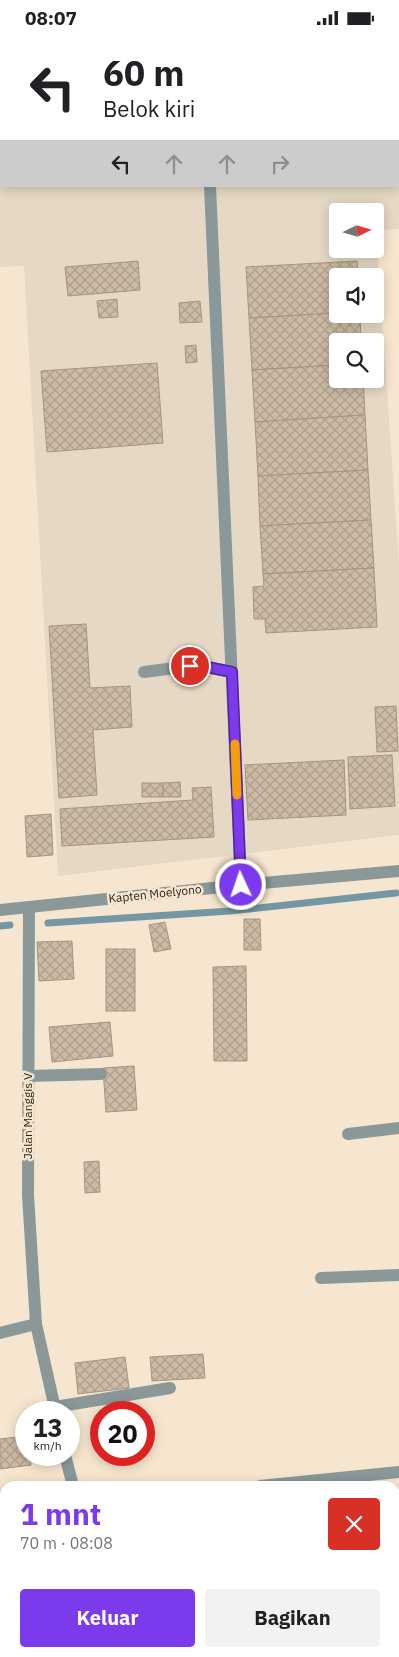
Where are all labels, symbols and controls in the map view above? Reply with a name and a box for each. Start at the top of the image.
text: 08:07 [25,6,77,30]
text: 60 m [103,50,185,96]
icon: left [20,55,85,120]
text: Belok kiri [103,94,195,123]
icon: left [107,150,135,178]
icon: ahead [160,150,188,178]
icon: ahead [213,150,241,178]
icon: right [266,150,294,178]
north arrow [329,203,384,257]
map controls [329,203,384,388]
button: sound [329,268,384,323]
button: search [329,333,384,388]
pin [169,645,211,687]
icon: arrive [176,652,204,680]
position arrow [214,858,266,910]
street label: Kapten Moelyono [108,881,203,906]
street label: Jalan Manggis V [20,1072,35,1159]
speed limit sign: 20 [90,1401,155,1466]
text: 13 [32,1411,63,1444]
text: km/h [33,1438,62,1453]
text: 1 mnt [20,1494,101,1533]
button: close [328,1498,380,1550]
text: 70 m · 08:08 [20,1533,113,1553]
button: Keluar [20,1589,195,1647]
button: Bagikan [205,1589,380,1647]

